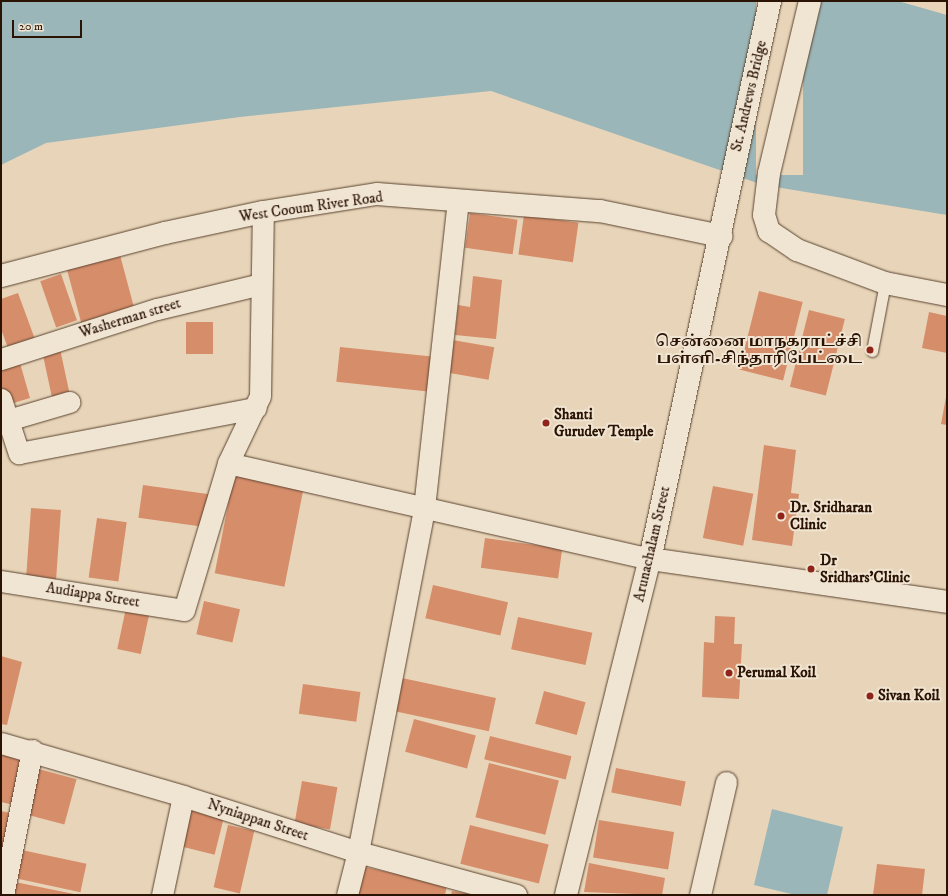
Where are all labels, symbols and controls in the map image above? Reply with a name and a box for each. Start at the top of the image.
scale bar [14,12,84,38]
text: 20 m [19,19,43,34]
street label: St. Andrews Bridge [727,39,771,153]
street label: West Cooum River Road [238,188,384,226]
street label: Washerman street [77,294,183,342]
place label: சென்னை மாநகராட்ச்சி பள்ளி-சிந்தாரிபேட்டை [656,332,862,367]
marker: சென்னை மாநகராட்ச்சி பள்ளி-சிந்தாரிபேட்டை [865,345,875,355]
place label: Shanti Gurudev Temple [554,405,654,440]
marker: Shanti Gurudev Temple [541,418,551,428]
street label: Arunachalam Street [630,484,674,604]
place label: Dr. Sridharan Clinic [790,498,872,533]
marker: Dr. Sridharan Clinic [775,510,787,522]
place label: Dr Sridhars'Clinic [820,551,910,586]
marker: Dr Sridhars'Clinic [805,563,817,575]
street label: Audiappa Street [45,579,141,611]
place label: Perumal Koil [737,664,816,682]
marker: Perumal Koil [724,668,734,678]
place label: Sivan Koil [878,687,940,705]
marker: Sivan Koil [865,691,875,701]
street label: Nyniappan Street [205,795,311,845]

